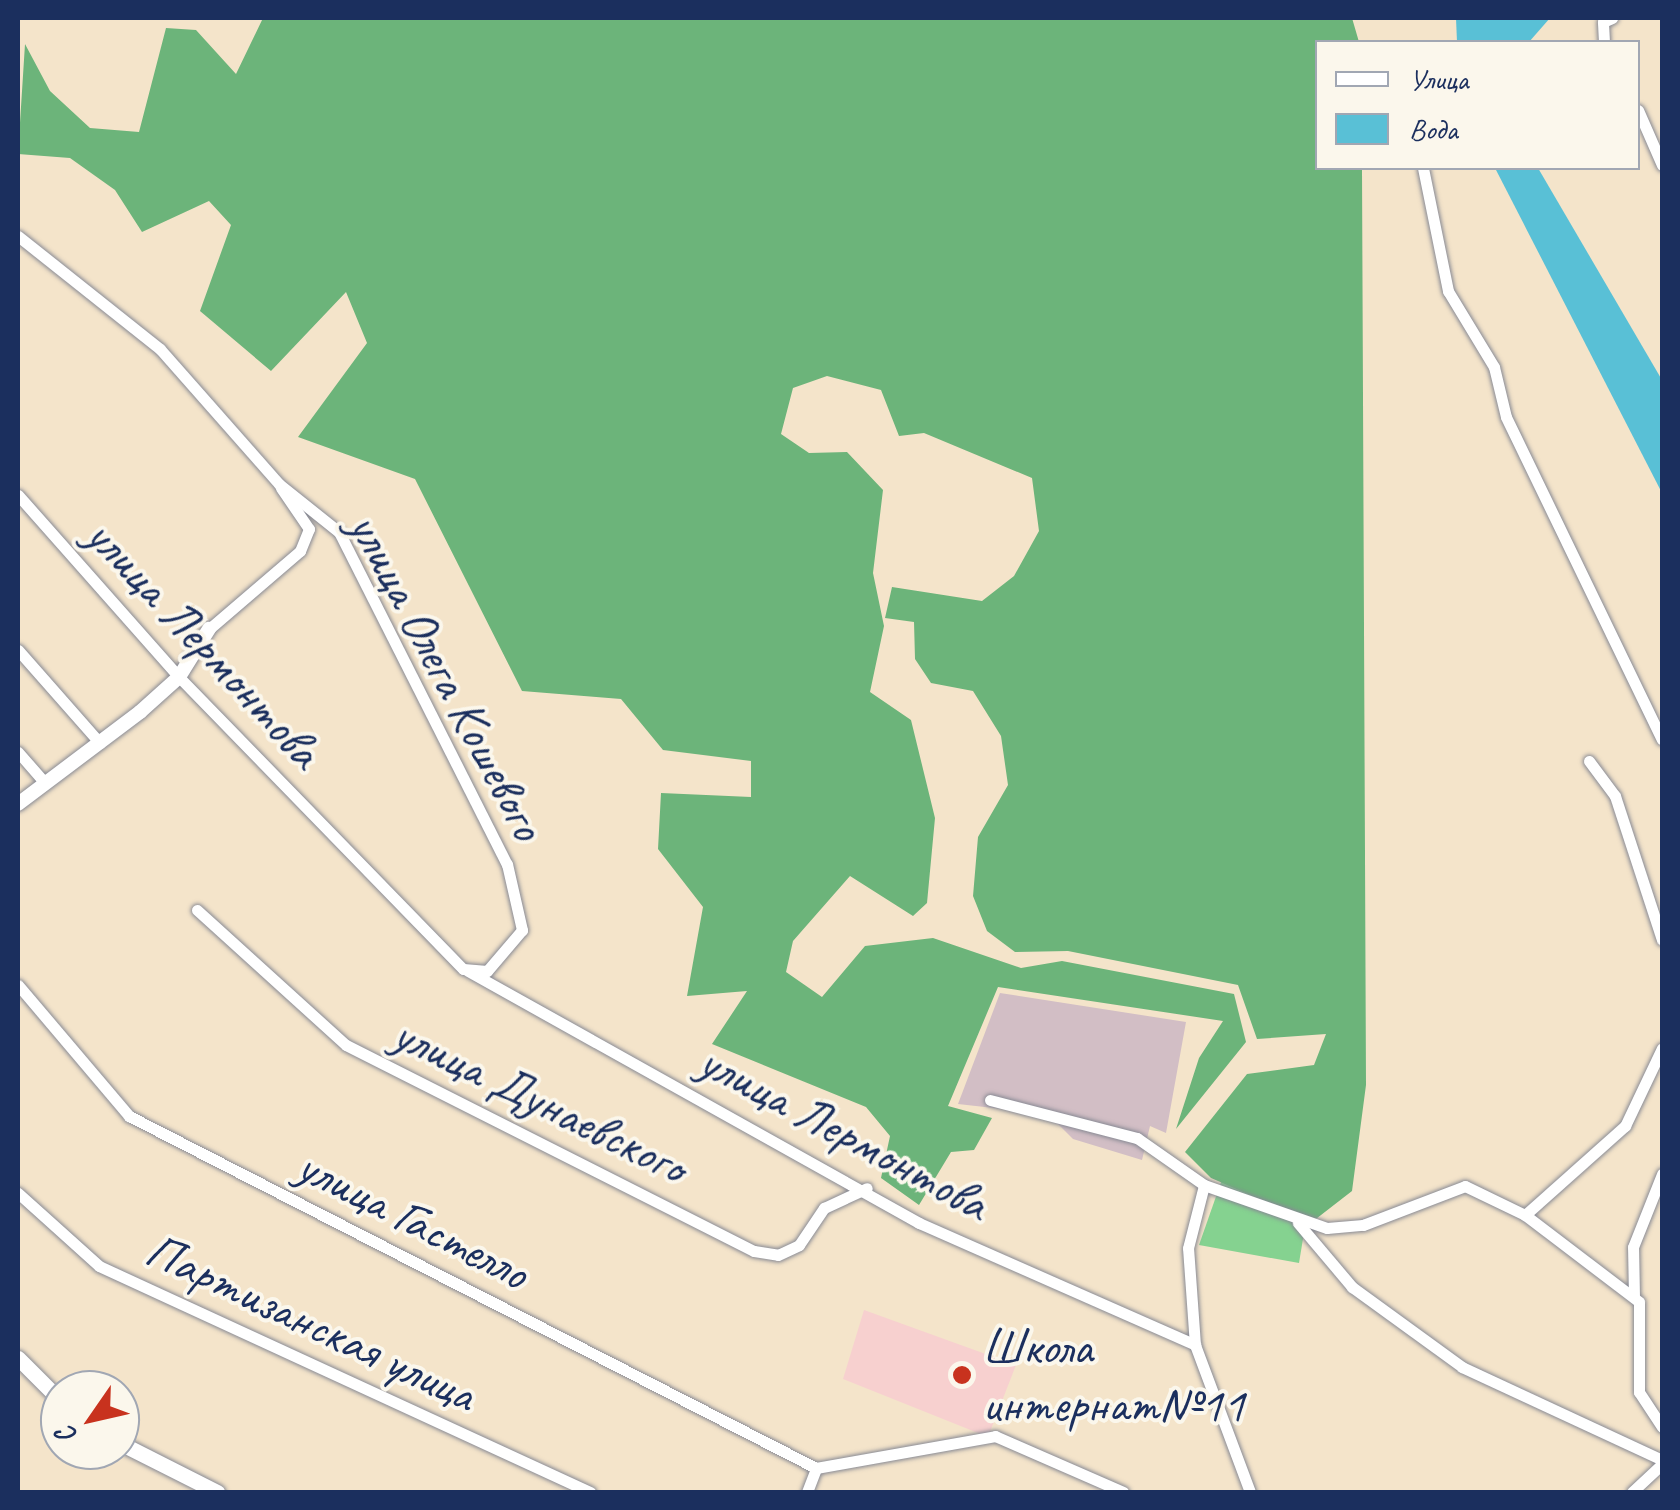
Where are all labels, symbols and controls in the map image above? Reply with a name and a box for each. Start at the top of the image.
legend [1315,40,1640,170]
text: Улица [1409,60,1468,98]
text: Вода [1409,110,1458,148]
street label: улица Олега Кошевого [336,503,558,849]
street label: улица Лермонтова [73,506,335,780]
street label: улица Дунаевского [383,1003,697,1197]
street label: улица Лермонтова [689,1031,999,1233]
street label: улица Гастелло [285,1134,541,1304]
street label: Партизанская улица [135,1219,487,1425]
place label: Школа интернат№11 [982,1316,1245,1434]
marker: Школа интернат№11 [951,1364,973,1386]
north arrow [40,1370,140,1470]
text: С [48,1420,85,1451]

